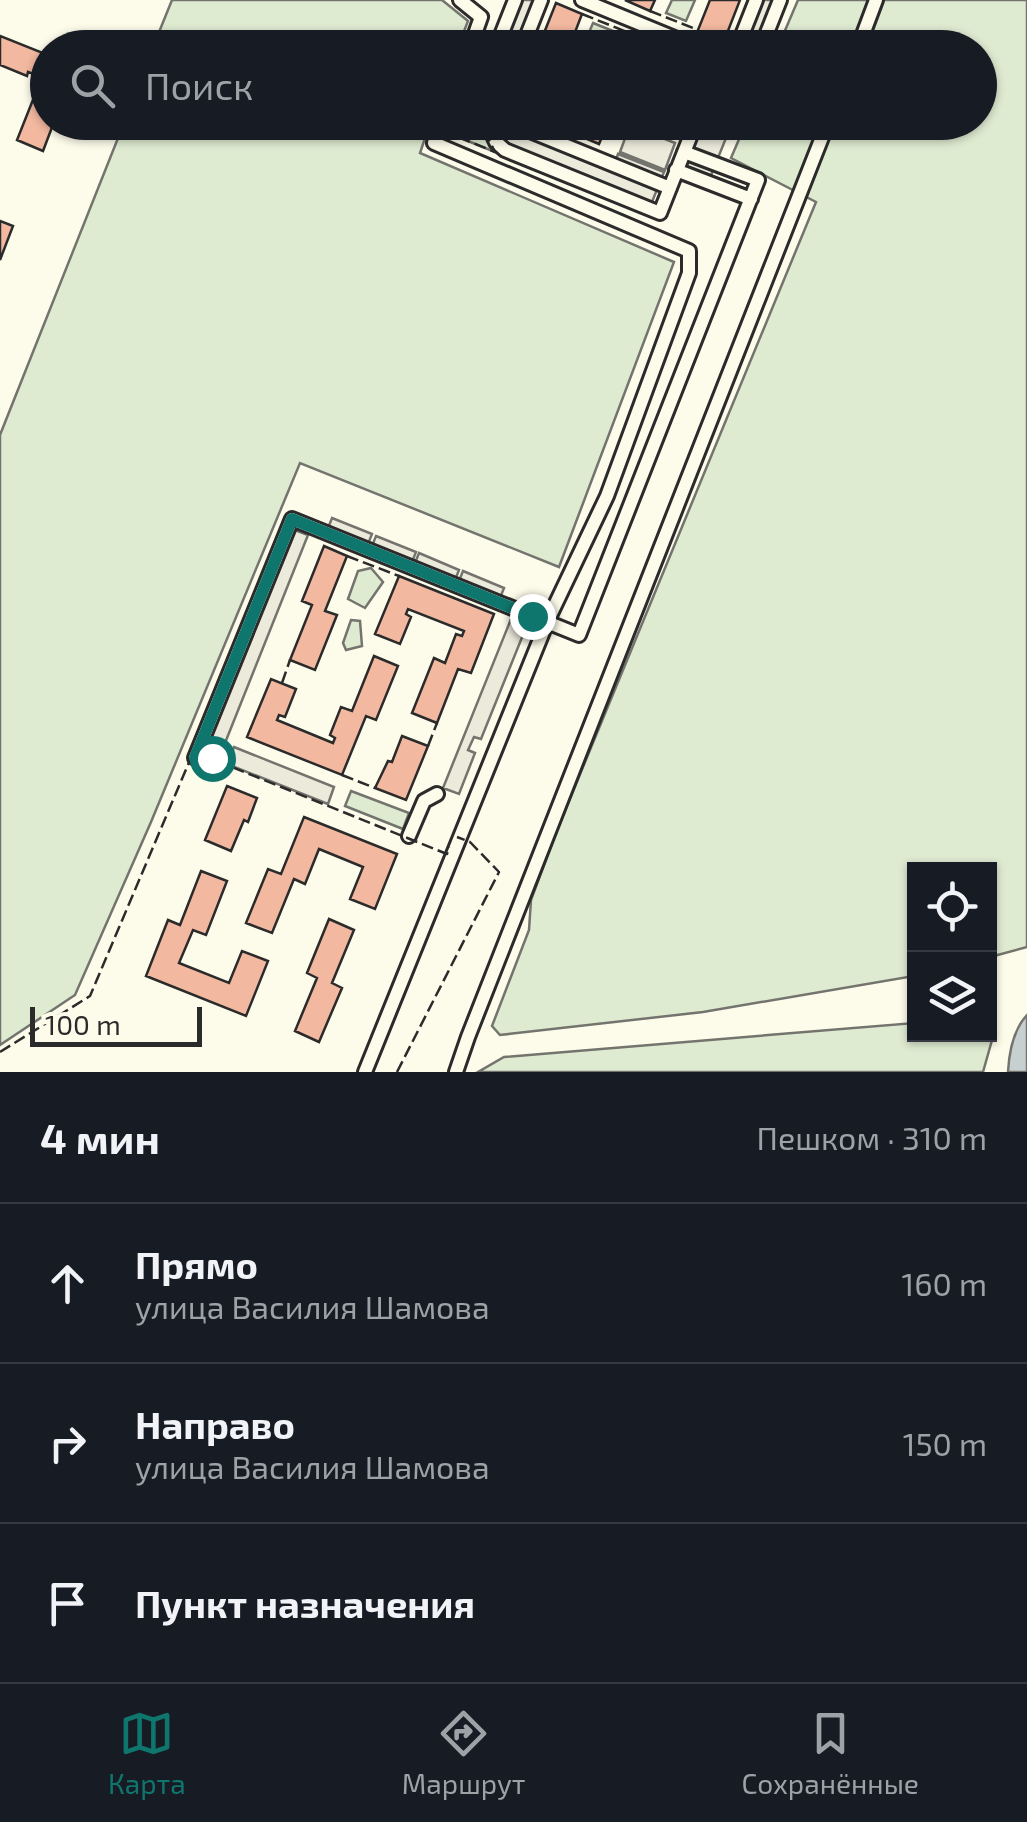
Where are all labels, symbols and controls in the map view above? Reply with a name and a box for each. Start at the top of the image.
search box [30,30,997,140]
icon: search [65,58,120,113]
text: Поиск [145,62,254,108]
route end [510,594,556,640]
route start [190,736,236,782]
map controls [907,862,997,1042]
button: locate [907,862,997,952]
button: layers [907,952,997,1042]
scale bar [30,1002,202,1046]
text: 100 m [45,1007,121,1041]
text: 4 мин [40,1112,160,1162]
text: Пешком · 310 m [756,1118,987,1156]
text: Прямо [135,1241,258,1287]
icon: ahead [40,1256,95,1311]
text: 160 m [901,1264,987,1302]
text: улица Василия Шамова [135,1287,490,1325]
text: Направо [135,1401,295,1447]
icon: right [40,1416,95,1471]
text: 150 m [903,1424,987,1462]
text: улица Василия Шамова [135,1447,490,1485]
icon: arrive [40,1576,95,1631]
text: Пункт назначения [135,1580,475,1626]
tab: Карта [108,1706,186,1800]
tab: Маршрут [402,1706,526,1800]
tab: Сохранённые [742,1706,919,1800]

